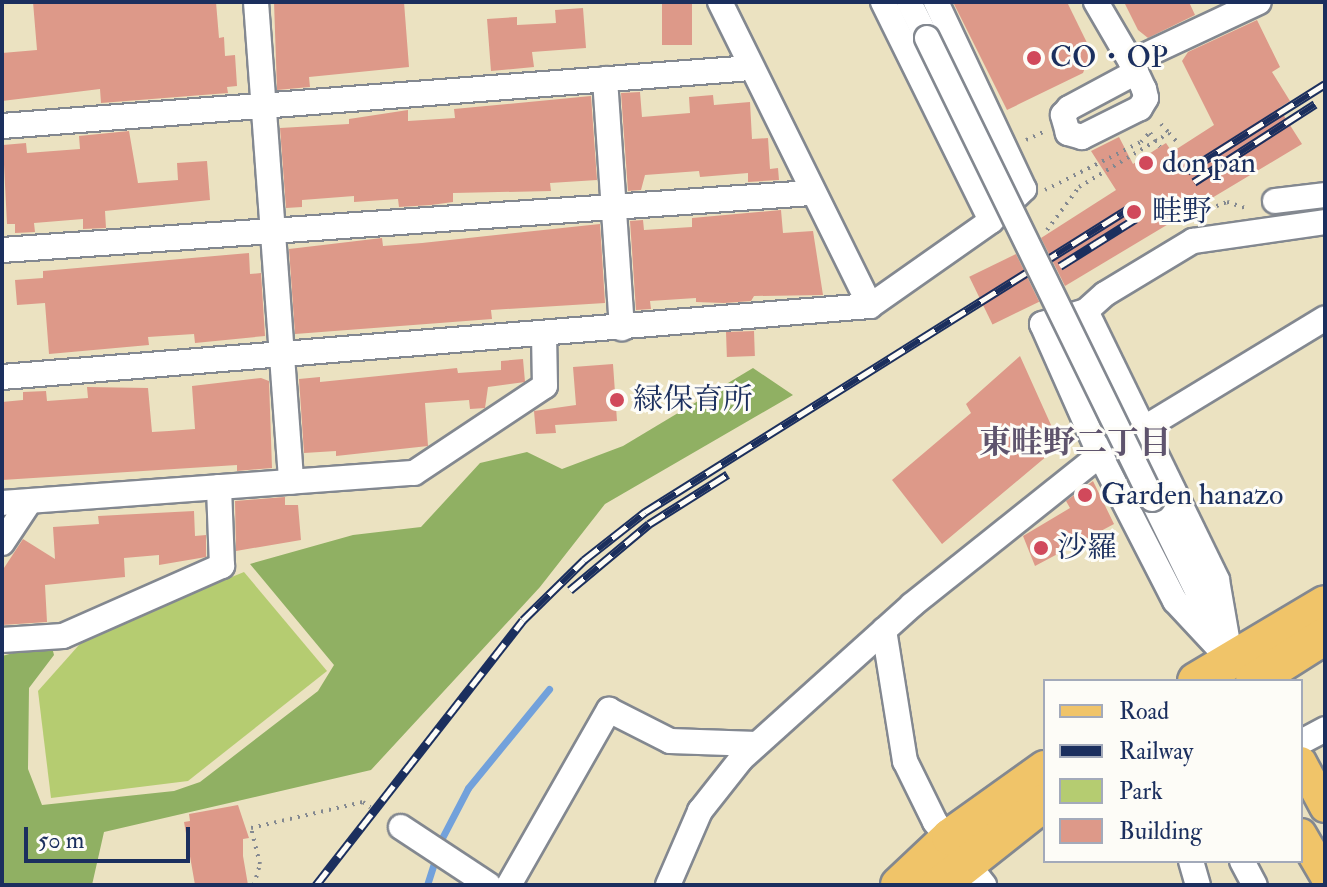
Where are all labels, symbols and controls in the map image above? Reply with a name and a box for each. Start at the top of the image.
place label: CO・OP [1050,40,1168,76]
marker: CO・OP [1025,49,1043,67]
place label: don pan [1162,145,1256,181]
marker: don pan [1137,154,1155,172]
place label: 畦野 [1152,194,1212,230]
marker: 畦野 [1123,201,1145,223]
place label: 緑保育所 [633,382,753,418]
marker: 緑保育所 [608,391,626,409]
district label: 東畦野二丁目 [979,424,1171,462]
place label: Garden hanazo [1101,477,1283,513]
marker: Garden hanazo [1076,486,1094,504]
place label: 沙羅 [1057,530,1117,566]
marker: 沙羅 [1032,539,1050,557]
legend [1043,679,1303,863]
text: Road [1119,696,1169,727]
text: Railway [1119,736,1193,767]
text: Park [1119,776,1163,807]
scale bar [28,811,194,861]
text: Building [1119,816,1202,847]
text: 50 m [38,825,84,856]

